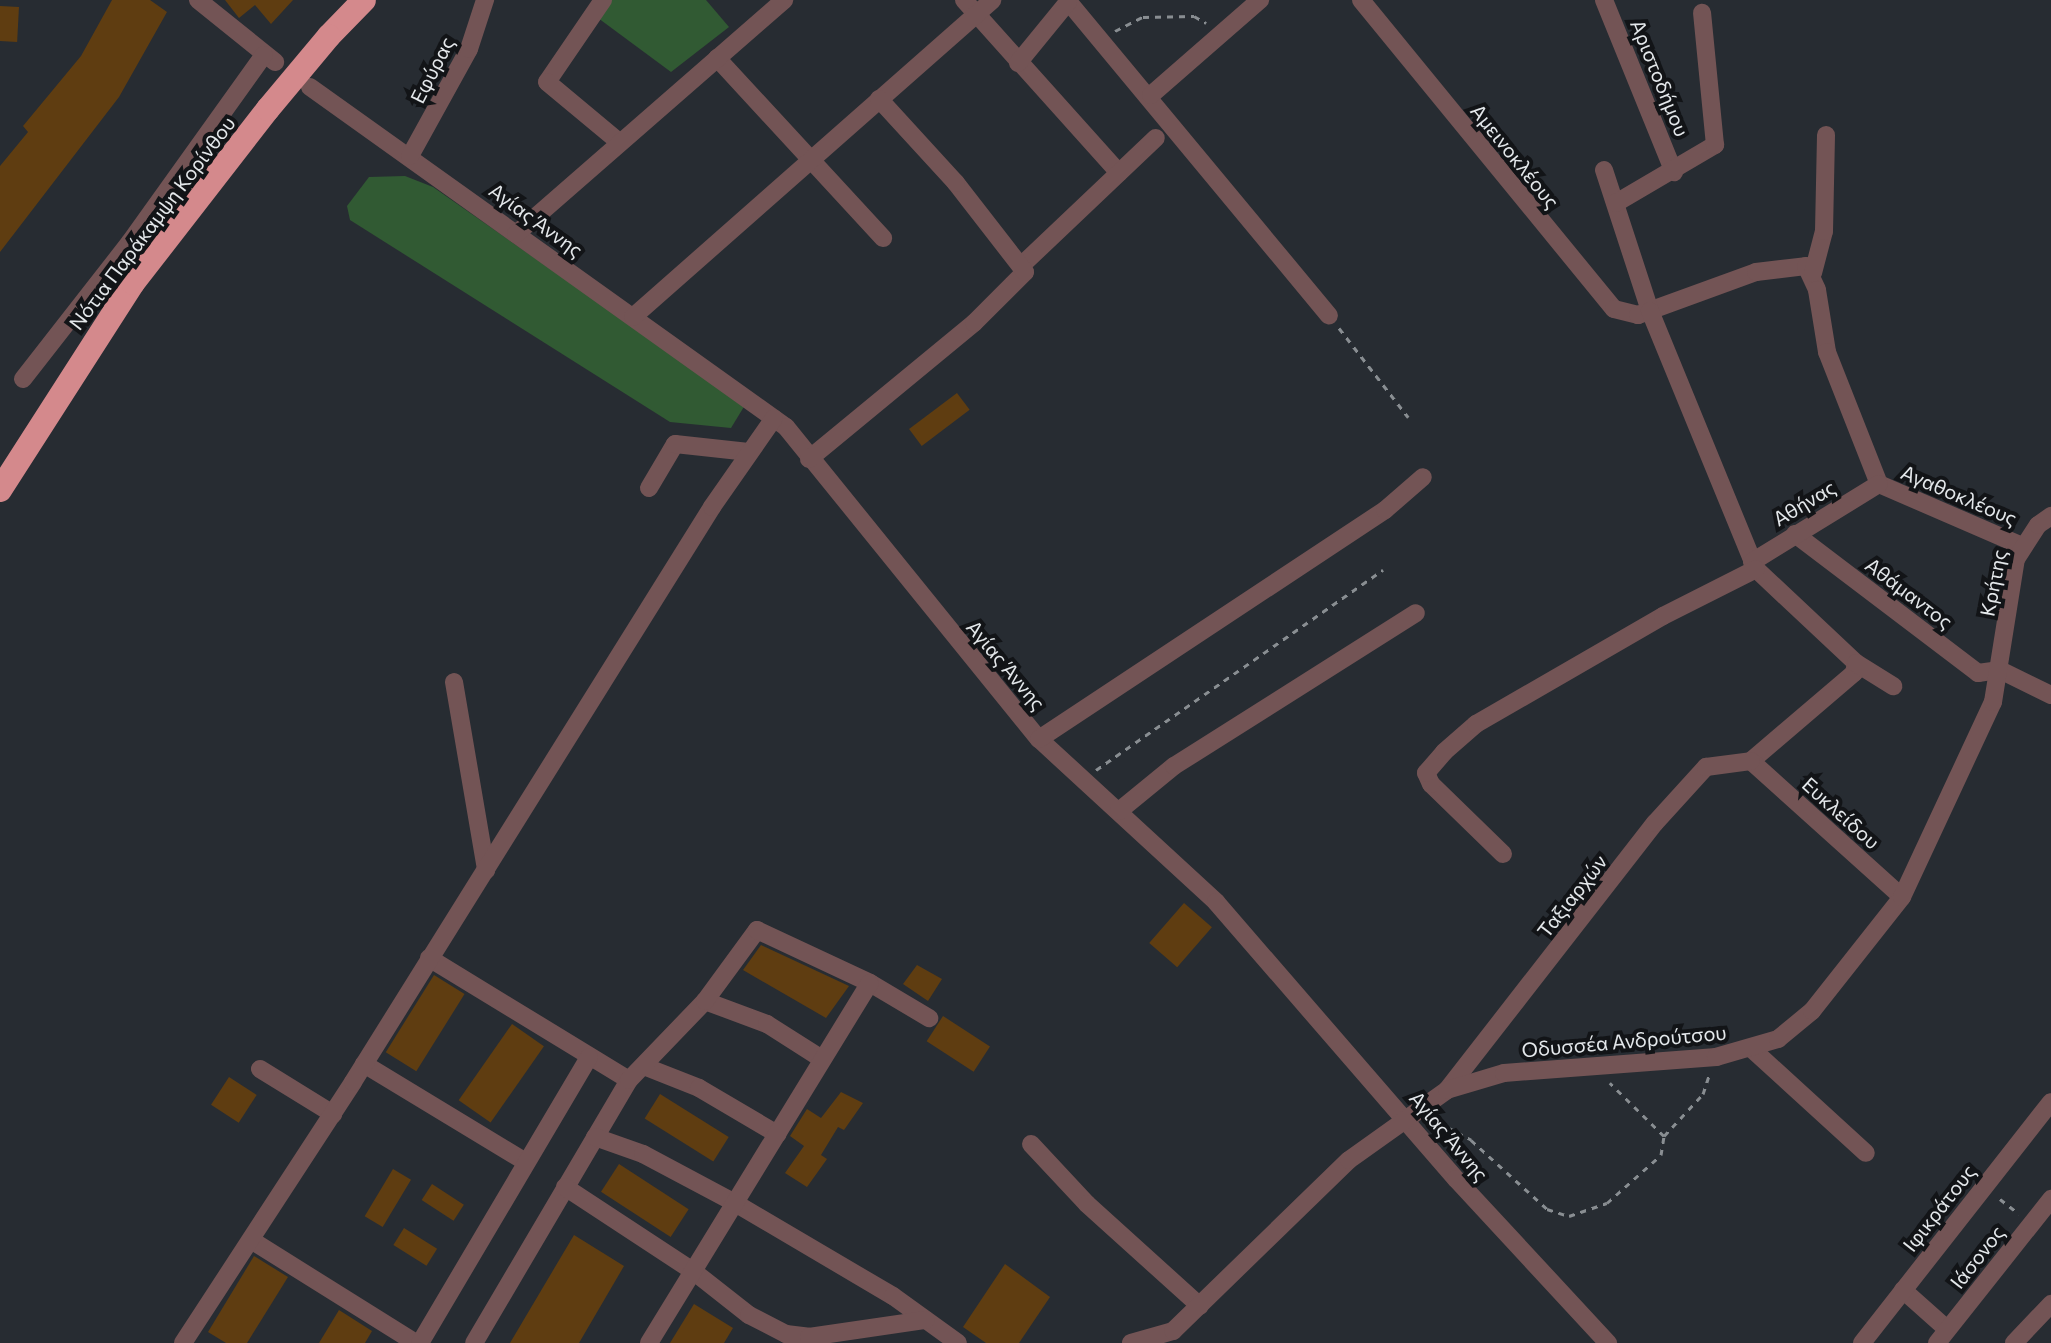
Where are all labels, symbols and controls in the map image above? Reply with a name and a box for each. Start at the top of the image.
street label: Αριστοδήμου [1626,16,1694,140]
street label: Εφύρας [405,33,459,107]
street label: Αμεινοκλέους [1466,99,1564,213]
street label: Νότια Παράκαμψη Κορίνθου [64,112,240,334]
street label: Αγίας Άννης [485,178,587,262]
street label: Αγαθοκλέους [1897,460,2021,530]
street label: Αθήνας [1768,475,1840,531]
street label: Κρήτης [1975,548,2011,618]
street label: Αθάμαντος [1861,552,1957,634]
street label: Αγίας Άννης [962,615,1050,715]
street label: Ευκλείδου [1797,772,1885,854]
street label: Ταξιαρχών [1532,850,1612,942]
street label: Οδυσσέα Ανδρούτσου [1521,1020,1727,1062]
street label: Αγίας Άννης [1405,1086,1493,1186]
street label: Ιφικράτους [1898,1160,1980,1256]
street label: Ιάσονος [1945,1221,2009,1293]

